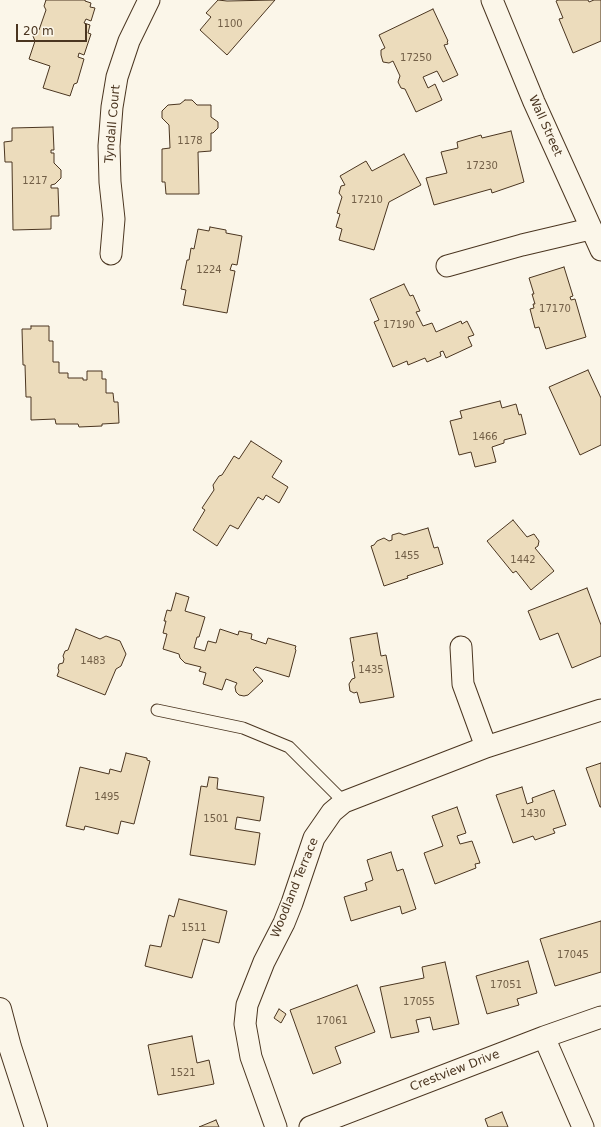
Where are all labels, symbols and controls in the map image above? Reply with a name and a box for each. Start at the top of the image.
scale bar [18,16,89,42]
house number: 1100 [217,18,243,30]
text: 20 m [23,24,54,38]
house number: 17250 [400,52,432,64]
street label: Tyndall Court [102,84,124,164]
street label: Wall Street [525,93,565,159]
house number: 1178 [177,135,203,147]
house number: 17230 [466,160,498,172]
house number: 1217 [22,175,48,187]
house number: 17210 [351,194,383,206]
house number: 1224 [196,264,222,276]
house number: 17170 [539,303,571,315]
house number: 17190 [383,319,415,331]
house number: 1466 [472,431,498,443]
house number: 1455 [394,550,420,562]
house number: 1442 [510,554,536,566]
house number: 1483 [80,655,106,667]
house number: 1435 [358,664,384,676]
house number: 1495 [94,791,120,803]
house number: 1430 [520,808,546,820]
house number: 1501 [203,813,229,825]
street label: Woodland Terrace [268,836,322,940]
house number: 1511 [181,922,207,934]
house number: 17045 [557,949,589,961]
house number: 17051 [490,979,522,991]
house number: 17055 [403,996,435,1008]
house number: 17061 [316,1015,348,1027]
street label: Crestview Drive [408,1047,502,1095]
house number: 1521 [170,1067,196,1079]

